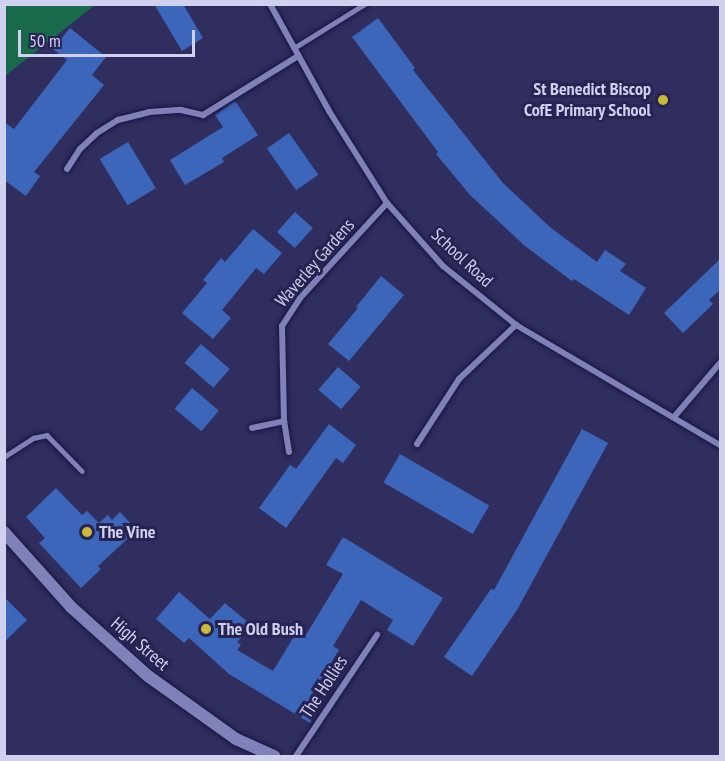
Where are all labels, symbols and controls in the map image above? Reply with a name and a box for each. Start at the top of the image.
scale bar [21,18,198,56]
text: 50 m [29,29,61,52]
place label: St Benedict Biscop CofE Primary School [524,79,651,122]
marker: St Benedict Biscop CofE Primary School [656,93,670,107]
street label: Waverley Gardens [271,214,359,312]
street label: School Road [427,224,497,292]
place label: The Vine [99,521,156,543]
marker: The Vine [80,525,94,539]
street label: High Street [106,613,174,675]
place label: The Old Bush [218,618,303,640]
marker: The Old Bush [199,622,213,636]
street label: The Hollies [296,652,352,722]

